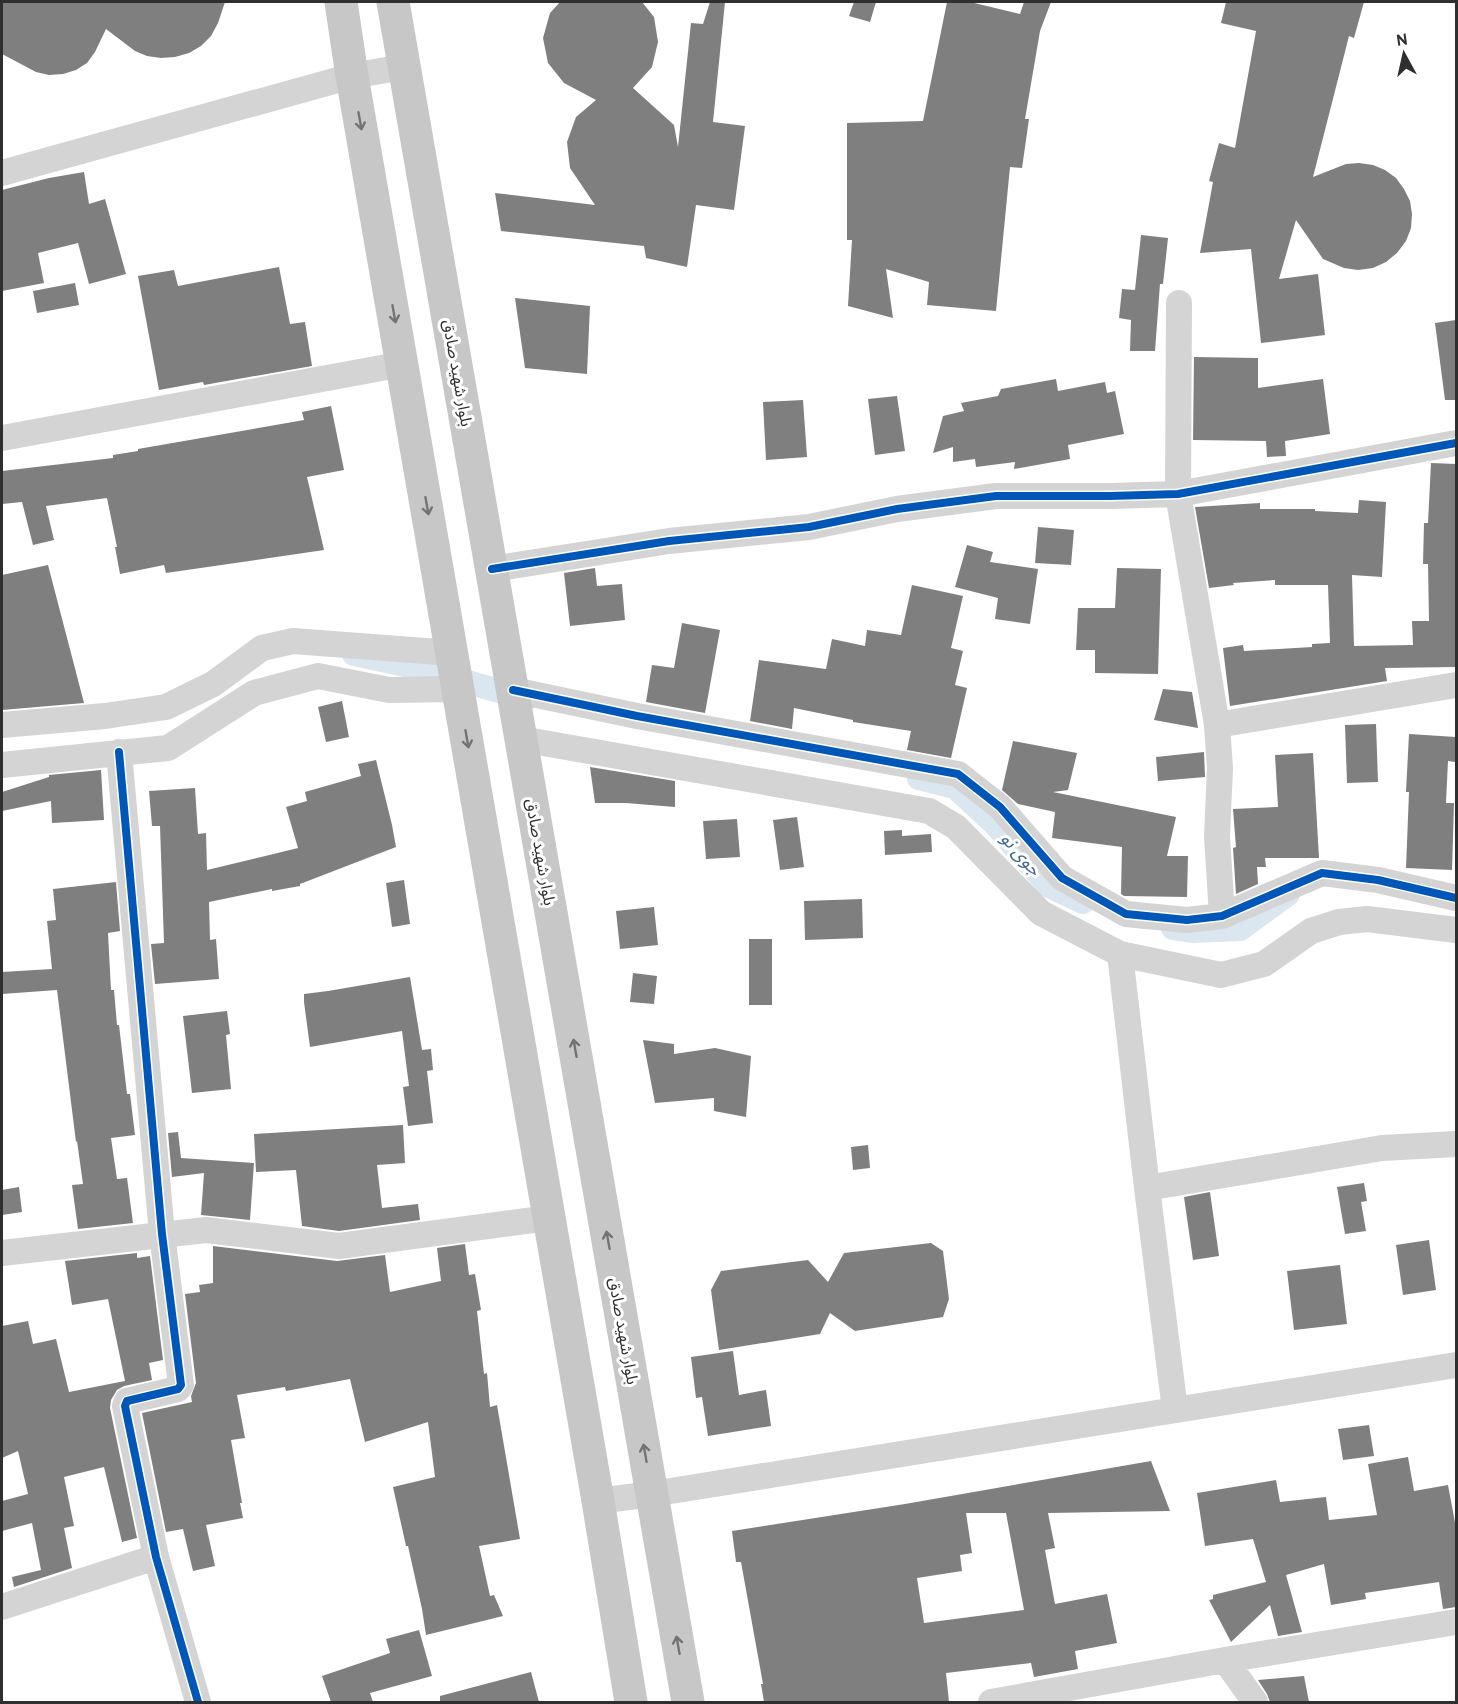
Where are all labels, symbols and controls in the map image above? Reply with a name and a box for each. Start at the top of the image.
north arrow [1374,24,1434,84]
text: N [1395,30,1409,52]
one-way arrow [355,111,366,131]
one-way arrow [389,303,400,323]
street label: بلوار شهید صادق [437,318,475,428]
one-way arrow [422,495,433,515]
one-way arrow [462,729,473,749]
street label: بلوار شهید صادق [520,797,558,907]
water label: جوی نو [995,828,1045,882]
one-way arrow [569,1038,580,1058]
one-way arrow [602,1231,613,1250]
street label: بلوار شهید صادق [603,1276,641,1386]
one-way arrow [639,1443,650,1463]
one-way arrow [672,1636,683,1655]

